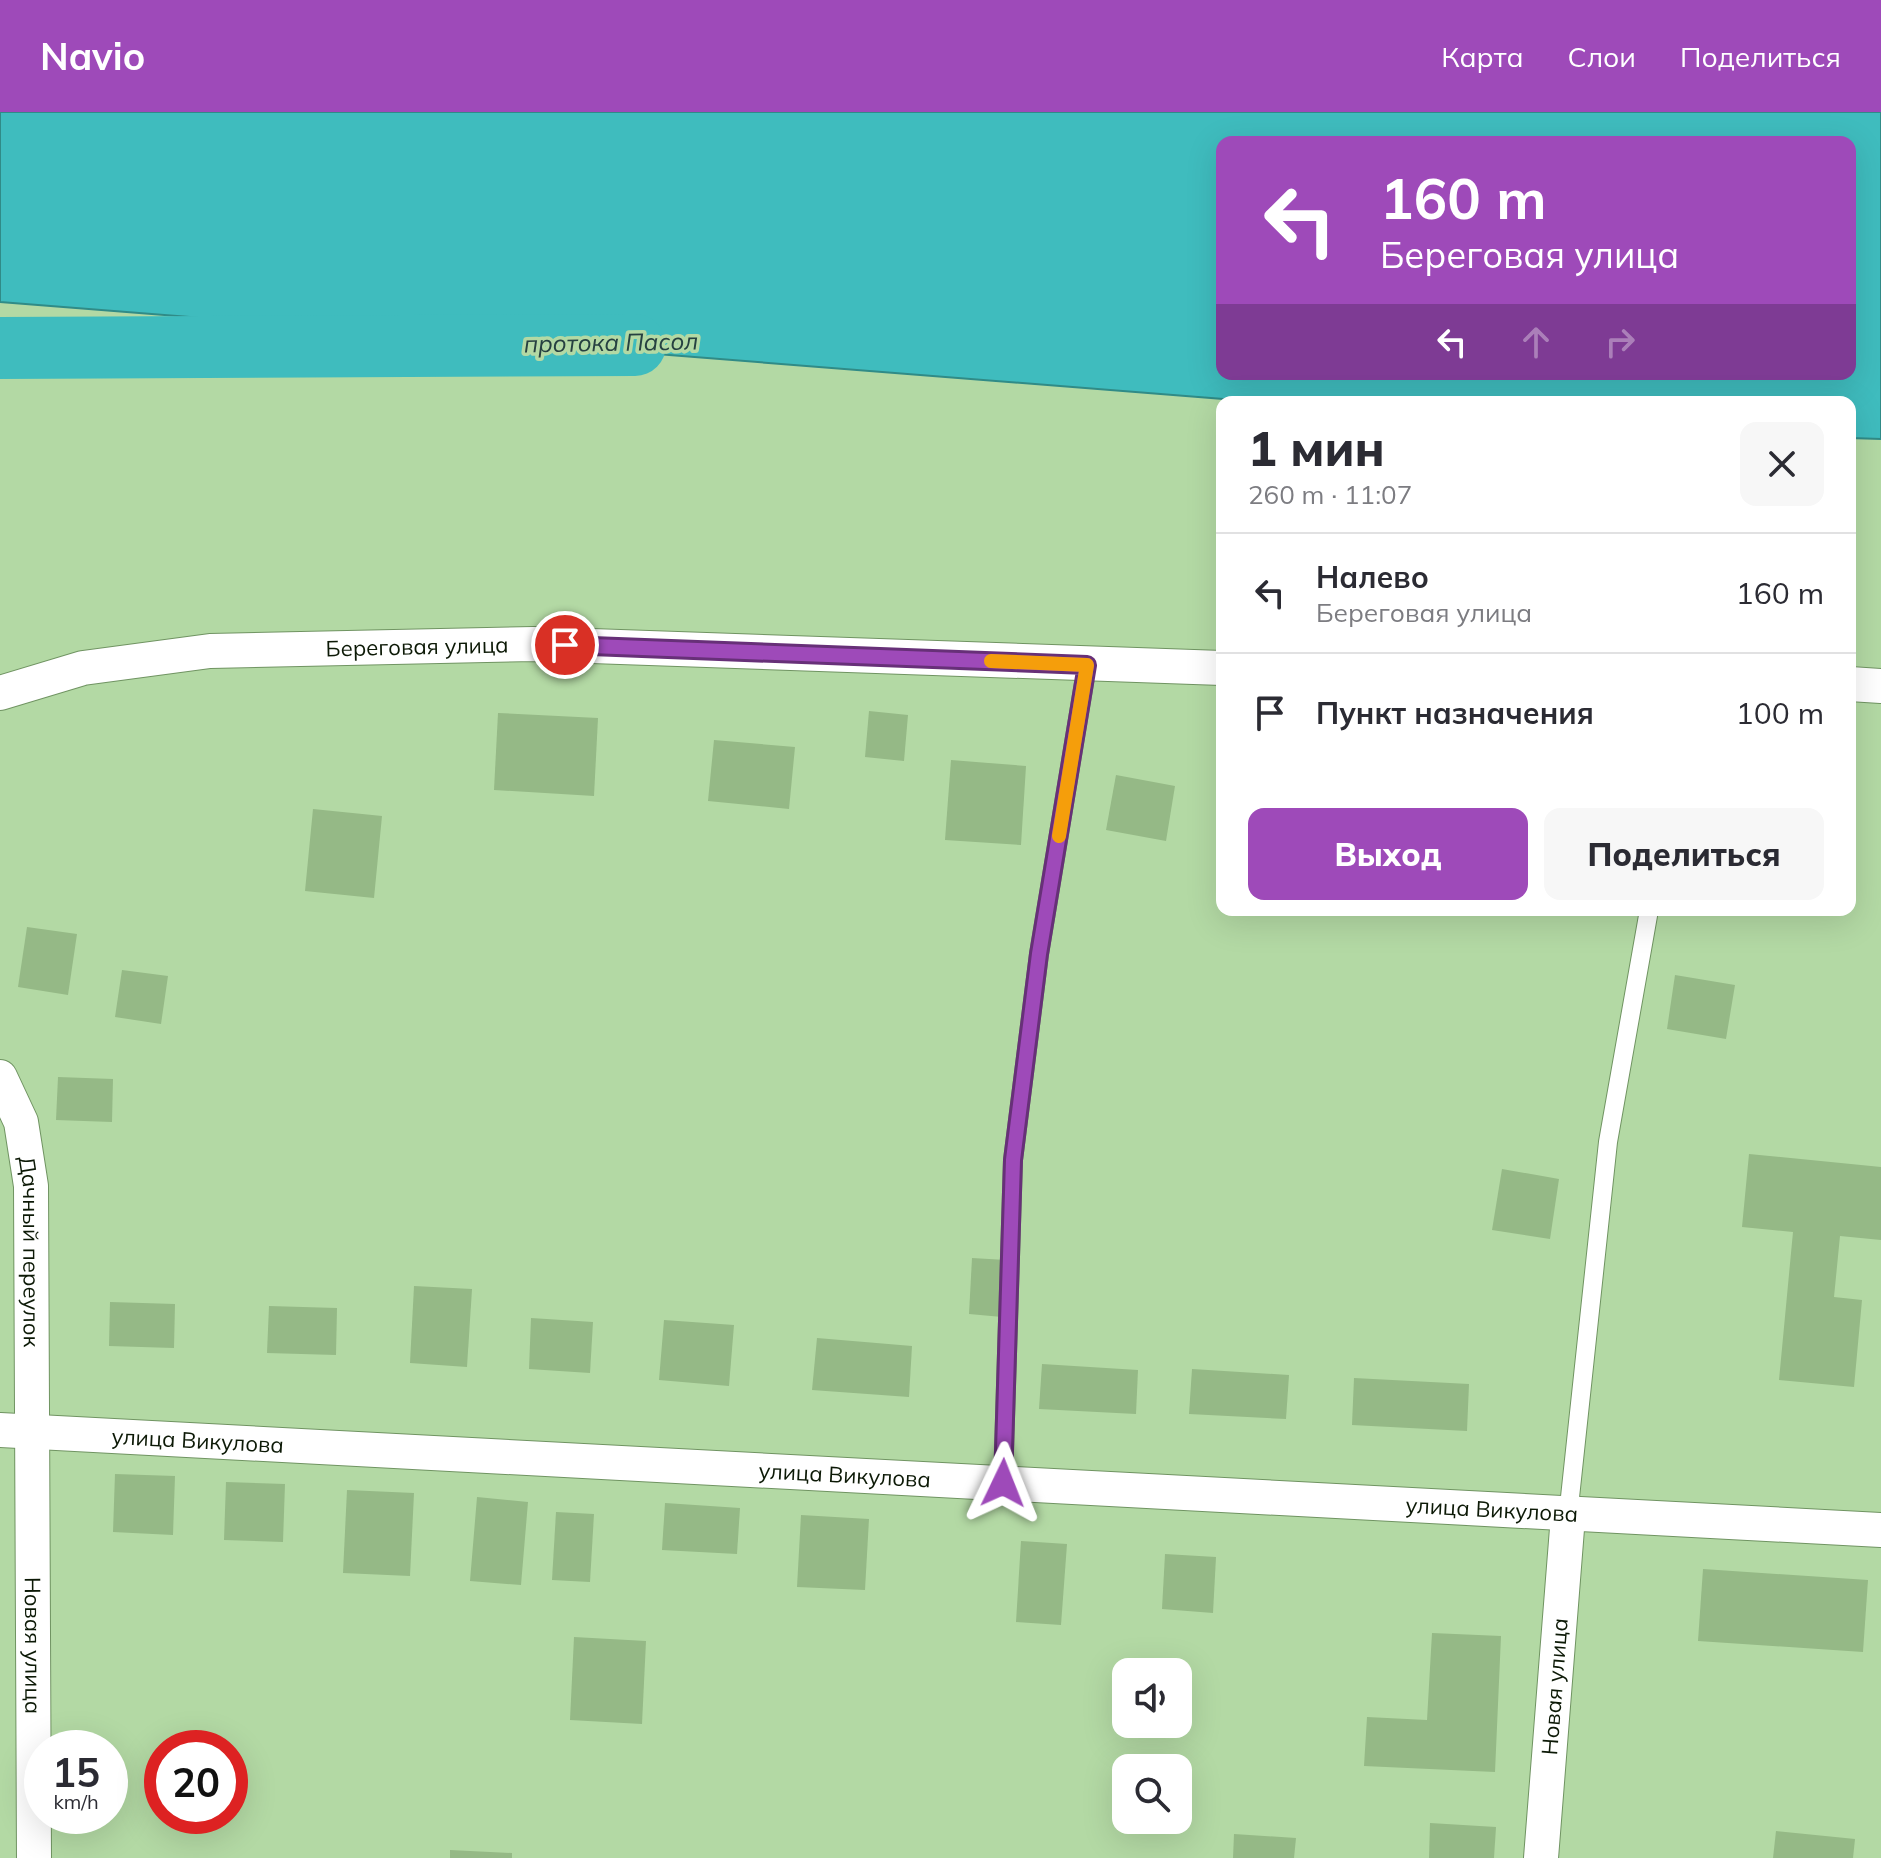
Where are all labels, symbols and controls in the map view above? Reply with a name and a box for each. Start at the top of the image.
text: Navio [40,32,145,80]
text: Карта [1441,39,1524,74]
text: Слои [1568,39,1636,74]
text: Поделиться [1680,39,1841,74]
text: 160 m [1380,163,1547,233]
icon: left [1248,168,1352,272]
text: Береговая улица [1380,232,1679,277]
icon: left [1430,320,1474,364]
icon: ahead [1514,320,1558,364]
icon: right [1598,320,1642,364]
water label: протока Пасол [524,325,698,359]
text: 1 мин [1248,418,1385,478]
button: close [1740,422,1824,506]
text: 260 m · 11:07 [1248,478,1412,511]
text: Налево [1316,558,1429,596]
icon: left [1248,571,1292,615]
text: 160 m [1736,574,1824,612]
text: Береговая улица [1316,596,1532,629]
pin [531,611,599,679]
icon: arrive [543,623,587,667]
street label: Береговая улица [325,631,509,662]
icon: arrive [1248,691,1292,735]
text: Пункт назначения [1316,694,1594,732]
text: 100 m [1736,694,1824,732]
button: Выход [1248,808,1528,900]
button: Поделиться [1544,808,1824,900]
street label: Дачный переулок [13,1154,46,1348]
street label: улица Викулова [111,1422,285,1459]
position arrow [961,1441,1045,1525]
street label: улица Викулова [758,1456,932,1493]
street label: улица Викулова [1405,1491,1579,1528]
street label: Новая улица [19,1577,47,1714]
street label: Новая улица [1535,1617,1574,1756]
map controls [1112,1658,1192,1834]
button: sound [1112,1658,1192,1738]
speed limit sign: 20 [144,1730,248,1834]
text: 15 [52,1747,100,1797]
button: search [1112,1754,1192,1834]
text: km/h [53,1789,99,1814]

